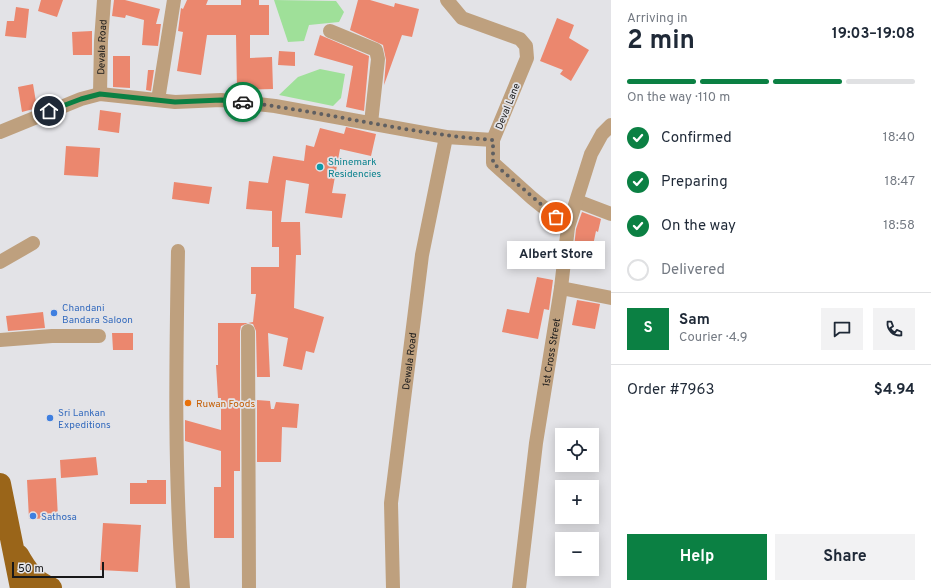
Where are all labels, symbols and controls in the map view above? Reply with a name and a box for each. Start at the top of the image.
text: Arriving in [627,11,688,27]
street label: Devala Road [95,19,111,75]
text: 2 min [627,25,695,58]
text: 19:03–19:08 [832,25,915,44]
street label: Deval Lane [493,81,524,132]
courier [223,82,263,122]
text: On the way · 110 m [627,90,730,106]
icon: car [232,91,254,113]
pin [32,94,66,128]
icon: home [38,100,60,122]
icon: check [627,127,649,149]
text: Confirmed [661,129,732,148]
text: 18:40 [883,130,915,146]
place label: Shinemark Residencies [328,156,382,181]
marker: Shinemark Residencies [315,162,325,172]
icon: check [627,171,649,193]
text: Preparing [661,173,728,192]
text: 18:47 [885,174,915,190]
pin [539,200,573,234]
icon: bag [545,206,567,228]
icon: check [627,215,649,237]
text: On the way [661,217,736,236]
text: 18:58 [883,218,915,234]
callout: Albert Store [507,241,605,269]
text: Albert Store [519,247,593,263]
text: Delivered [661,261,725,280]
place label: Chandani Bandara Saloon [62,302,133,327]
marker: Chandani Bandara Saloon [49,308,59,318]
button: chat [821,308,863,350]
button: phone [873,308,915,350]
text: Sam [679,311,710,330]
street label: 1st Cross Street [540,317,564,388]
text: S [643,319,653,338]
text: Courier · 4.9 [679,330,747,346]
street label: Dewala Road [400,332,420,391]
text: Order #7963 [627,381,715,400]
text: $4.94 [874,381,915,400]
marker: Ruwan Foods [183,398,193,408]
place label: Ruwan Foods [196,398,255,411]
place label: Sri Lankan Expeditions [58,407,111,432]
marker: Sri Lankan Expeditions [45,413,55,423]
map controls [555,428,599,576]
button: locate [555,428,599,472]
button: + [555,480,599,524]
marker: Sathosa [28,511,38,521]
place label: Sathosa [41,511,77,524]
button: − [555,532,599,576]
button: Help [627,534,767,580]
button: Share [775,534,915,580]
scale bar [12,560,104,579]
text: 50 m [18,562,44,576]

